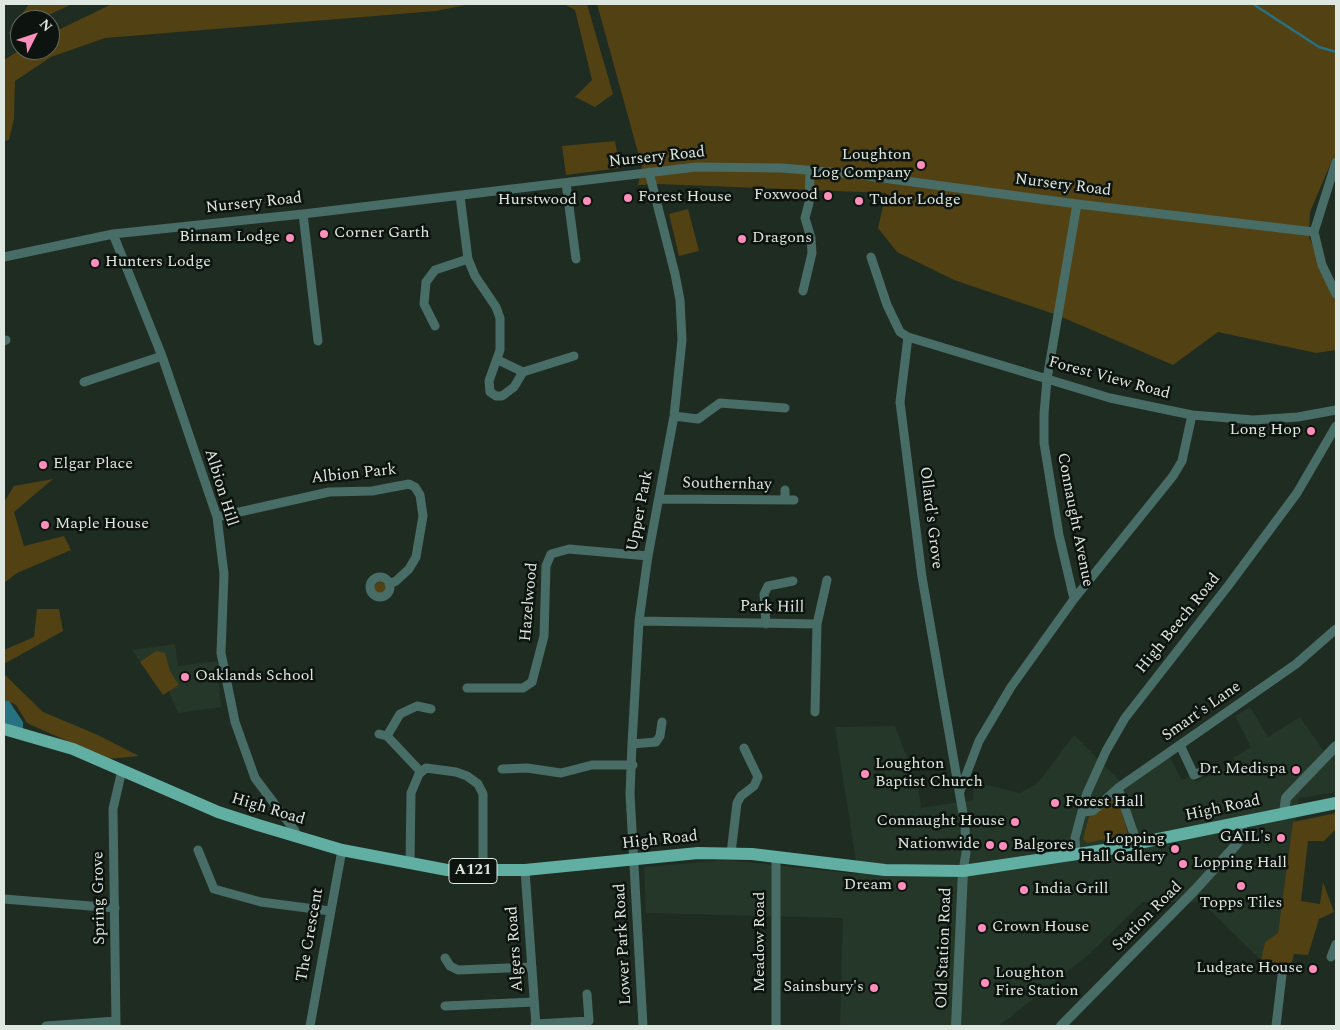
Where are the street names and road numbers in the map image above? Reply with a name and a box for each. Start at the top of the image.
street label: Nursery Road [608,143,706,173]
street label: Nursery Road [1014,171,1112,201]
street label: Nursery Road [205,189,303,219]
street label: Forest View Road [1046,354,1172,404]
street label: Albion Hill [199,447,241,529]
street label: Connaught Avenue [1052,451,1096,589]
street label: Albion Park [311,461,397,489]
street label: Ollard's Grove [914,466,946,570]
street label: Upper Park [624,469,658,553]
street label: Southernhay [682,475,772,495]
street label: Hazelwood [517,562,543,642]
street label: High Beech Road [1133,570,1225,678]
street label: Park Hill [740,598,804,618]
street label: Smart's Lane [1159,678,1245,746]
street label: High Road [229,790,307,830]
street label: High Road [1184,792,1262,826]
street label: High Road [621,827,699,855]
street label: Spring Grove [90,851,110,945]
road number: A121 [449,858,497,884]
street label: Station Road [1109,878,1187,956]
street label: Lower Park Road [611,883,637,1005]
street label: The Crescent [293,887,329,983]
street label: Old Station Road [933,887,957,1009]
street label: Meadow Road [751,892,771,992]
street label: Algers Road [503,905,529,993]

